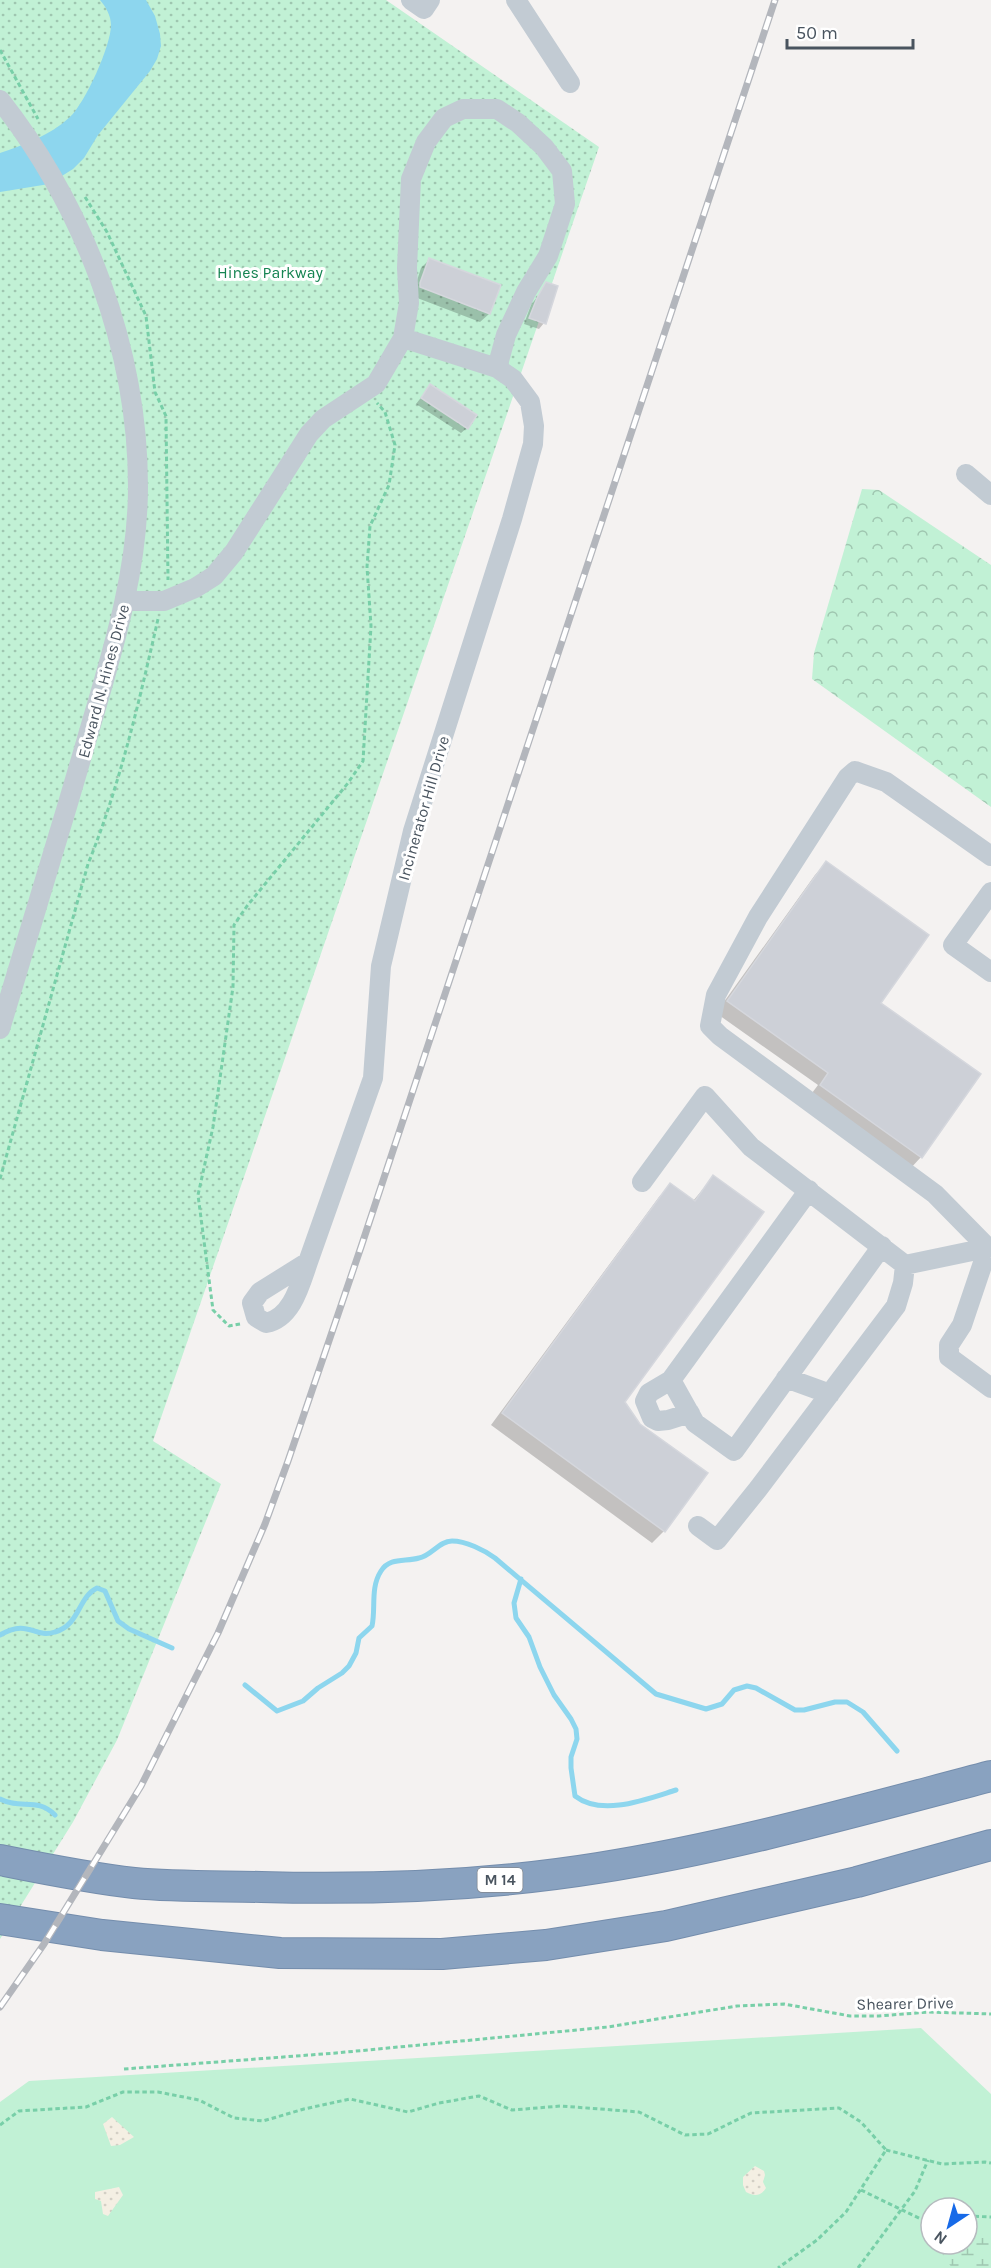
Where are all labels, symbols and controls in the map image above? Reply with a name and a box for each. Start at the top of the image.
scale bar [787,12,913,50]
text: 50 m [796,22,838,44]
park label: Hines Parkway [217,263,323,282]
street label: Edward N. Hines Drive [74,602,133,760]
street label: Incinerator Hill Drive [394,734,453,883]
road number: M 14 [478,1868,522,1892]
street label: Shearer Drive [856,1993,954,2014]
north arrow [919,2196,979,2256]
text: N [930,2227,951,2249]

